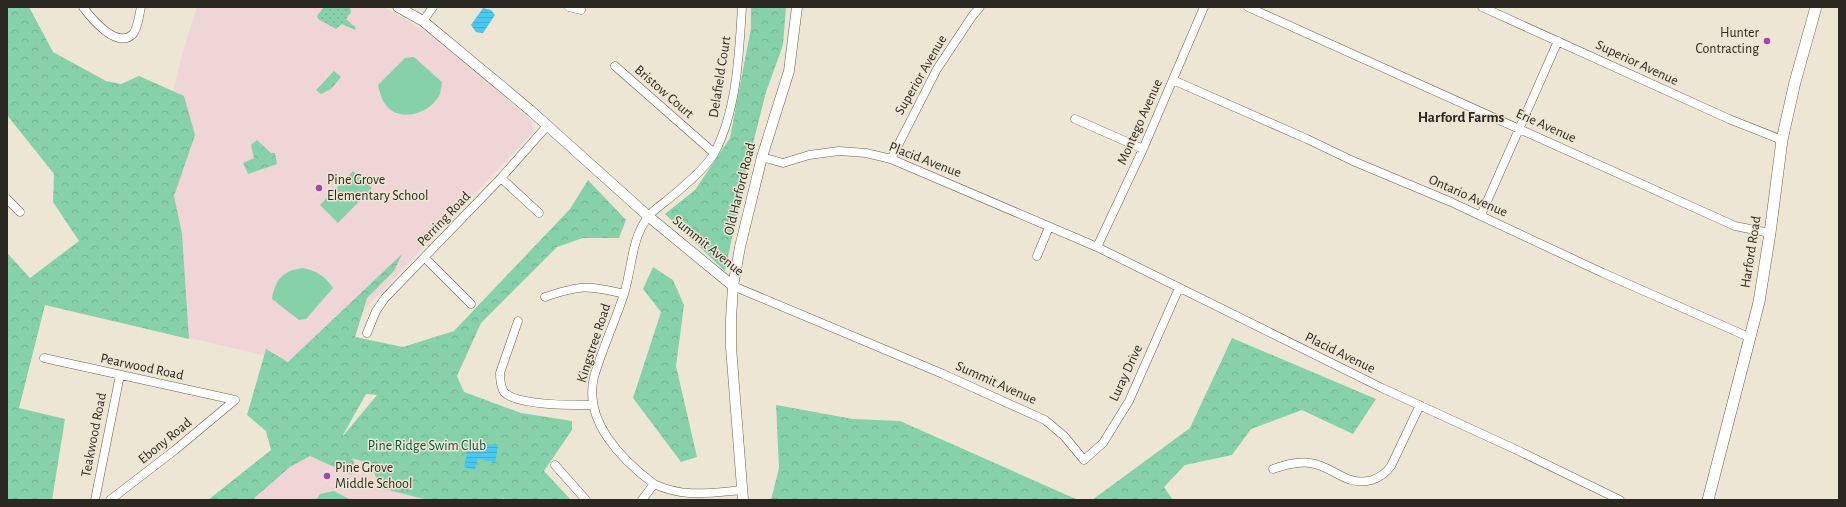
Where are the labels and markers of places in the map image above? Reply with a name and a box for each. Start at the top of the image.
place label: Hunter Contracting [1695,26,1759,56]
marker: Hunter Contracting [1762,36,1772,46]
place label: Pine Grove Elementary School [327,173,429,203]
marker: Pine Grove Elementary School [314,183,324,193]
place label: Pine Grove Middle School [335,461,412,491]
marker: Pine Grove Middle School [322,471,332,481]

